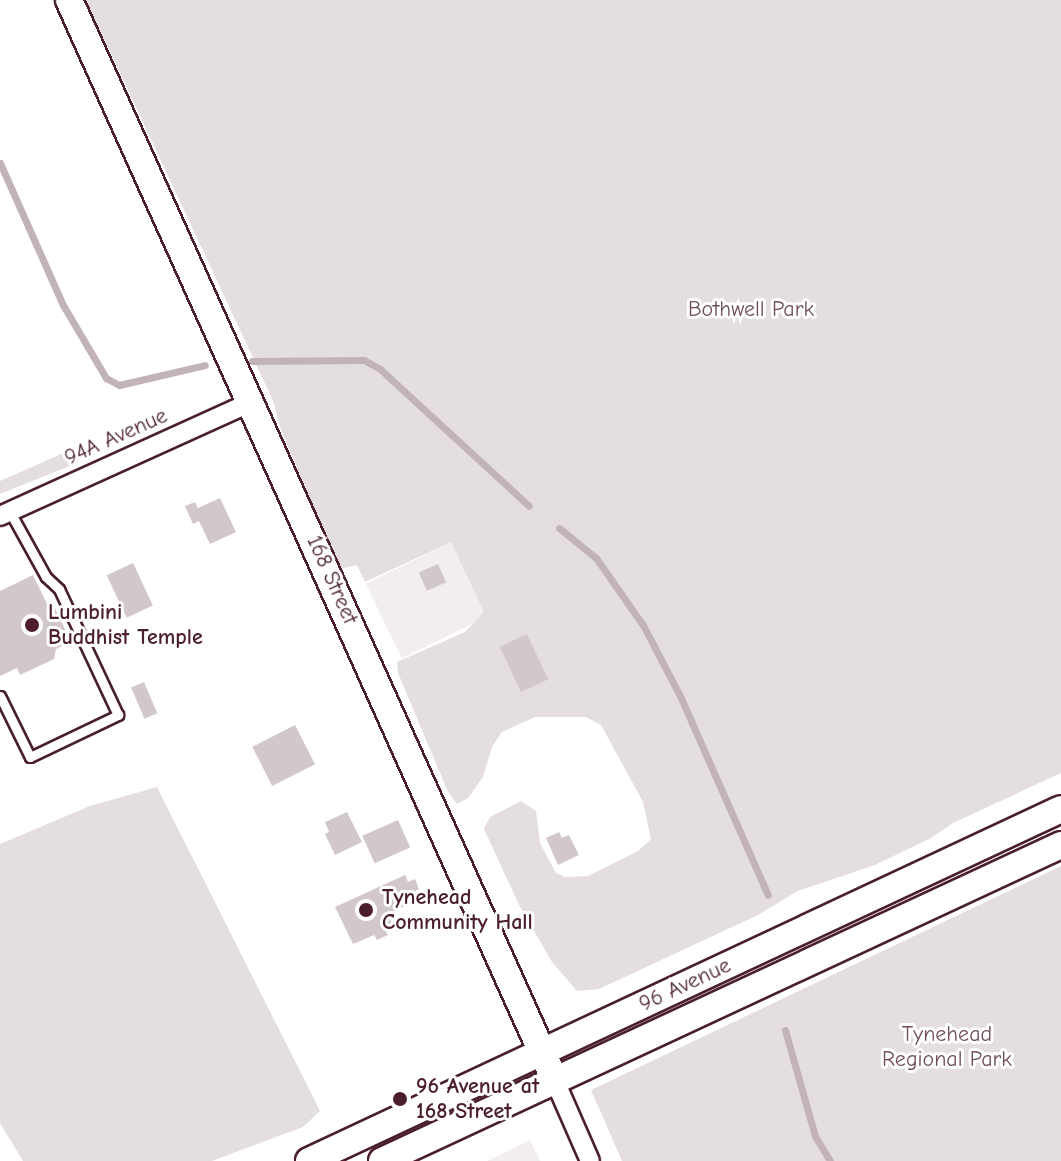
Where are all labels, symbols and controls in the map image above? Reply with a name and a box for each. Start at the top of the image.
park label: Bothwell Park [688,297,814,323]
street label: 94A Avenue [61,403,171,471]
street label: 168 Street [301,532,363,628]
place label: Lumbini Buddhist Temple [48,599,203,650]
marker: Lumbini Buddhist Temple [23,616,41,634]
place label: Tynehead Community Hall [382,884,533,936]
marker: Tynehead Community Hall [357,901,375,919]
street label: 96 Avenue [635,952,735,1018]
park label: Tynehead Regional Park [882,1021,1012,1072]
place label: 96 Avenue at 168 Street [416,1073,539,1124]
marker: 96 Avenue at 168 Street [391,1090,409,1108]

